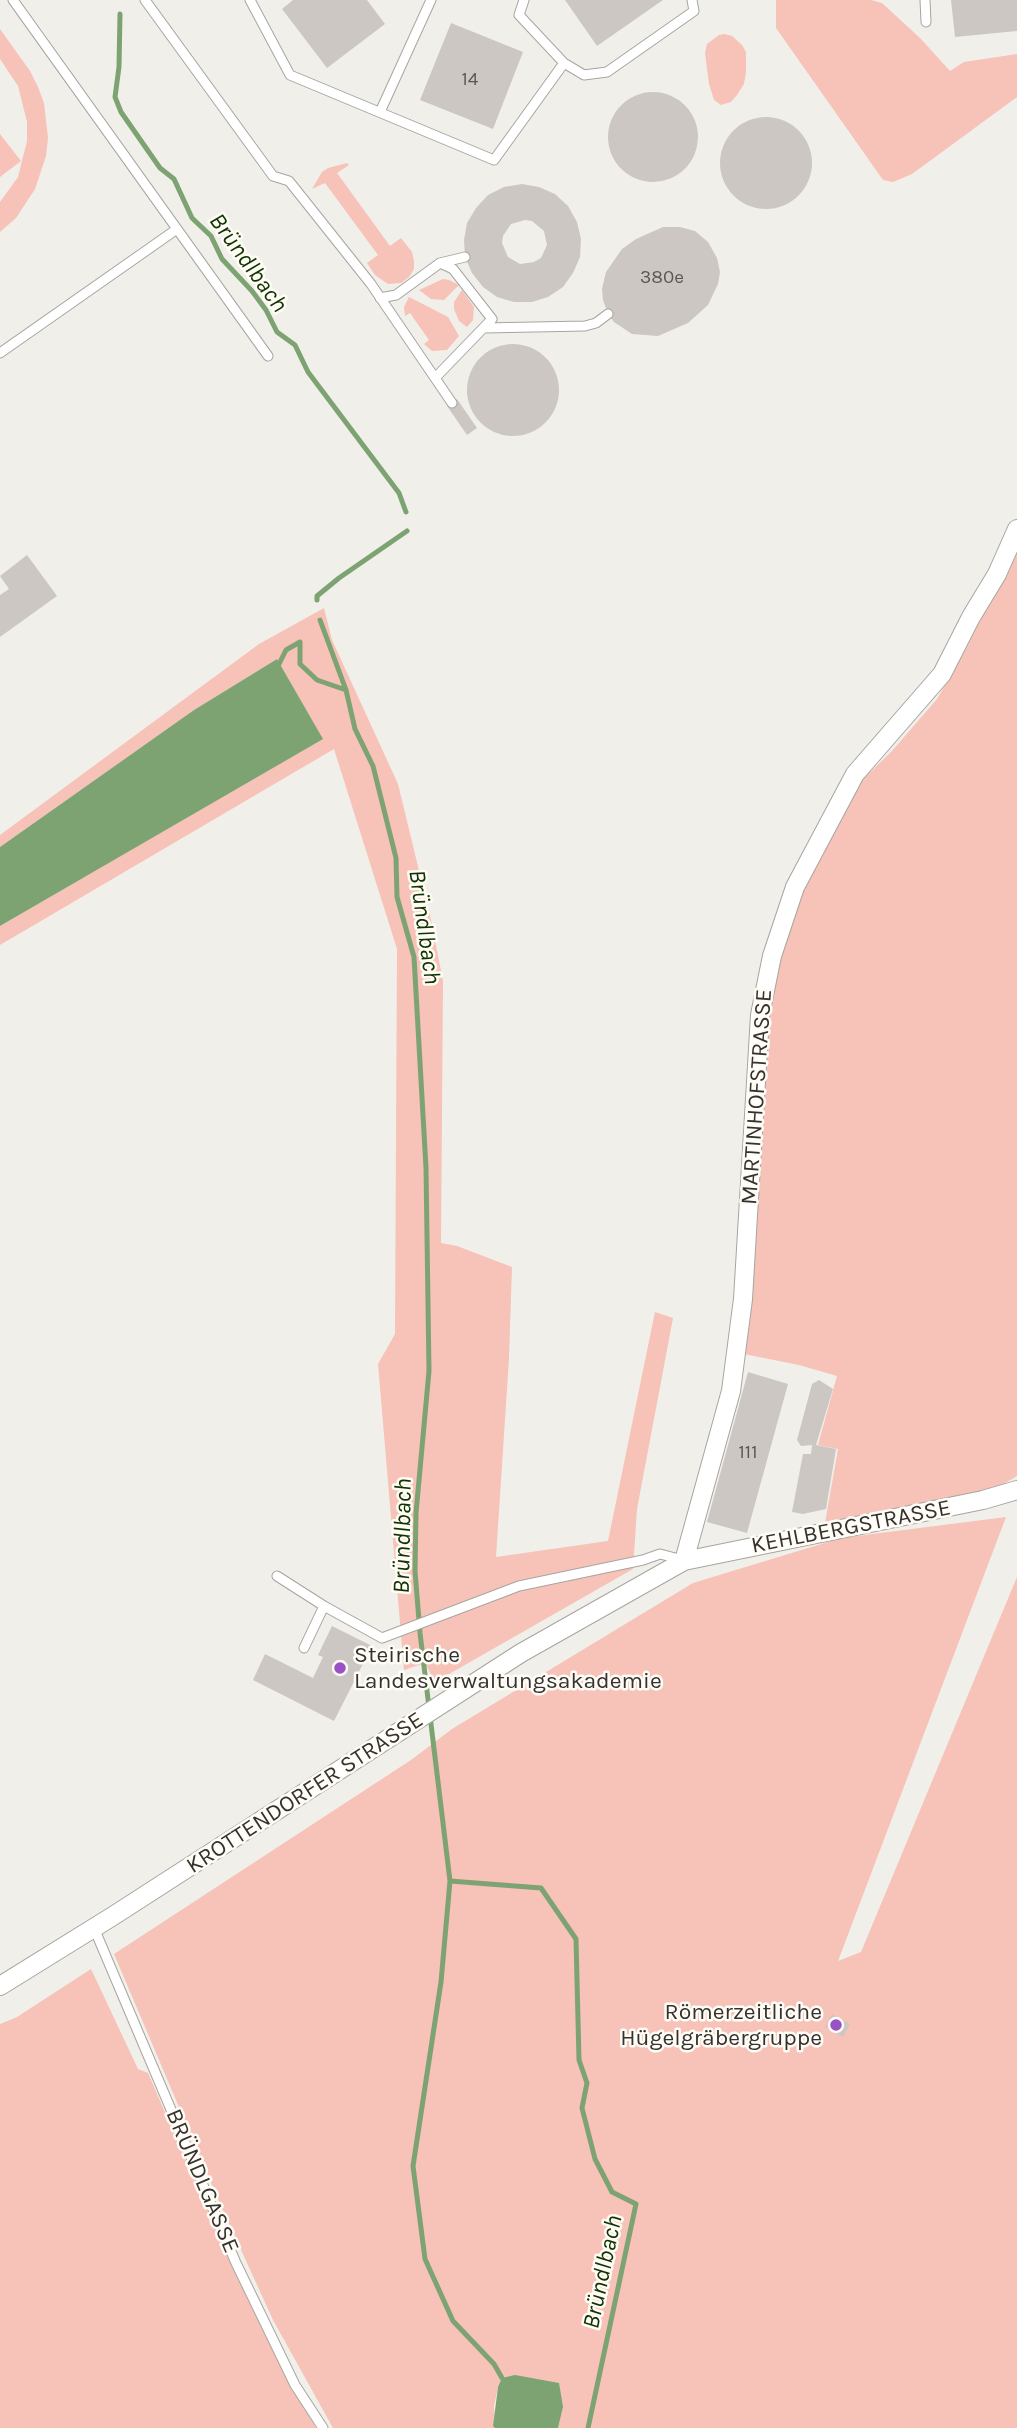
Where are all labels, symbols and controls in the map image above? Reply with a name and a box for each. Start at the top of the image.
house number: 14 [462,69,478,91]
water label: Bründlbach [202,208,294,318]
house number: 380e [640,267,684,289]
water label: Bründlbach [402,868,446,986]
street label: MARTINHOFSTRASSE [736,988,778,1206]
house number: 111 [739,1442,757,1464]
water label: Bründlbach [388,1478,418,1594]
street label: KEHLBERGSTRASSE [749,1494,953,1560]
place label: Steirische Landesverwaltungsakademie [354,1641,662,1695]
marker: Steirische Landesverwaltungsakademie [332,1660,348,1676]
street label: KROTTENDORFER STRASSE [181,1706,429,1880]
place label: Römerzeitliche Hügelgräbergruppe [620,1998,822,2052]
marker: Römerzeitliche Hügelgräbergruppe [828,2017,844,2033]
street label: BRÜNDLGASSE [159,2105,245,2257]
water label: Bründlbach [577,2212,629,2332]

